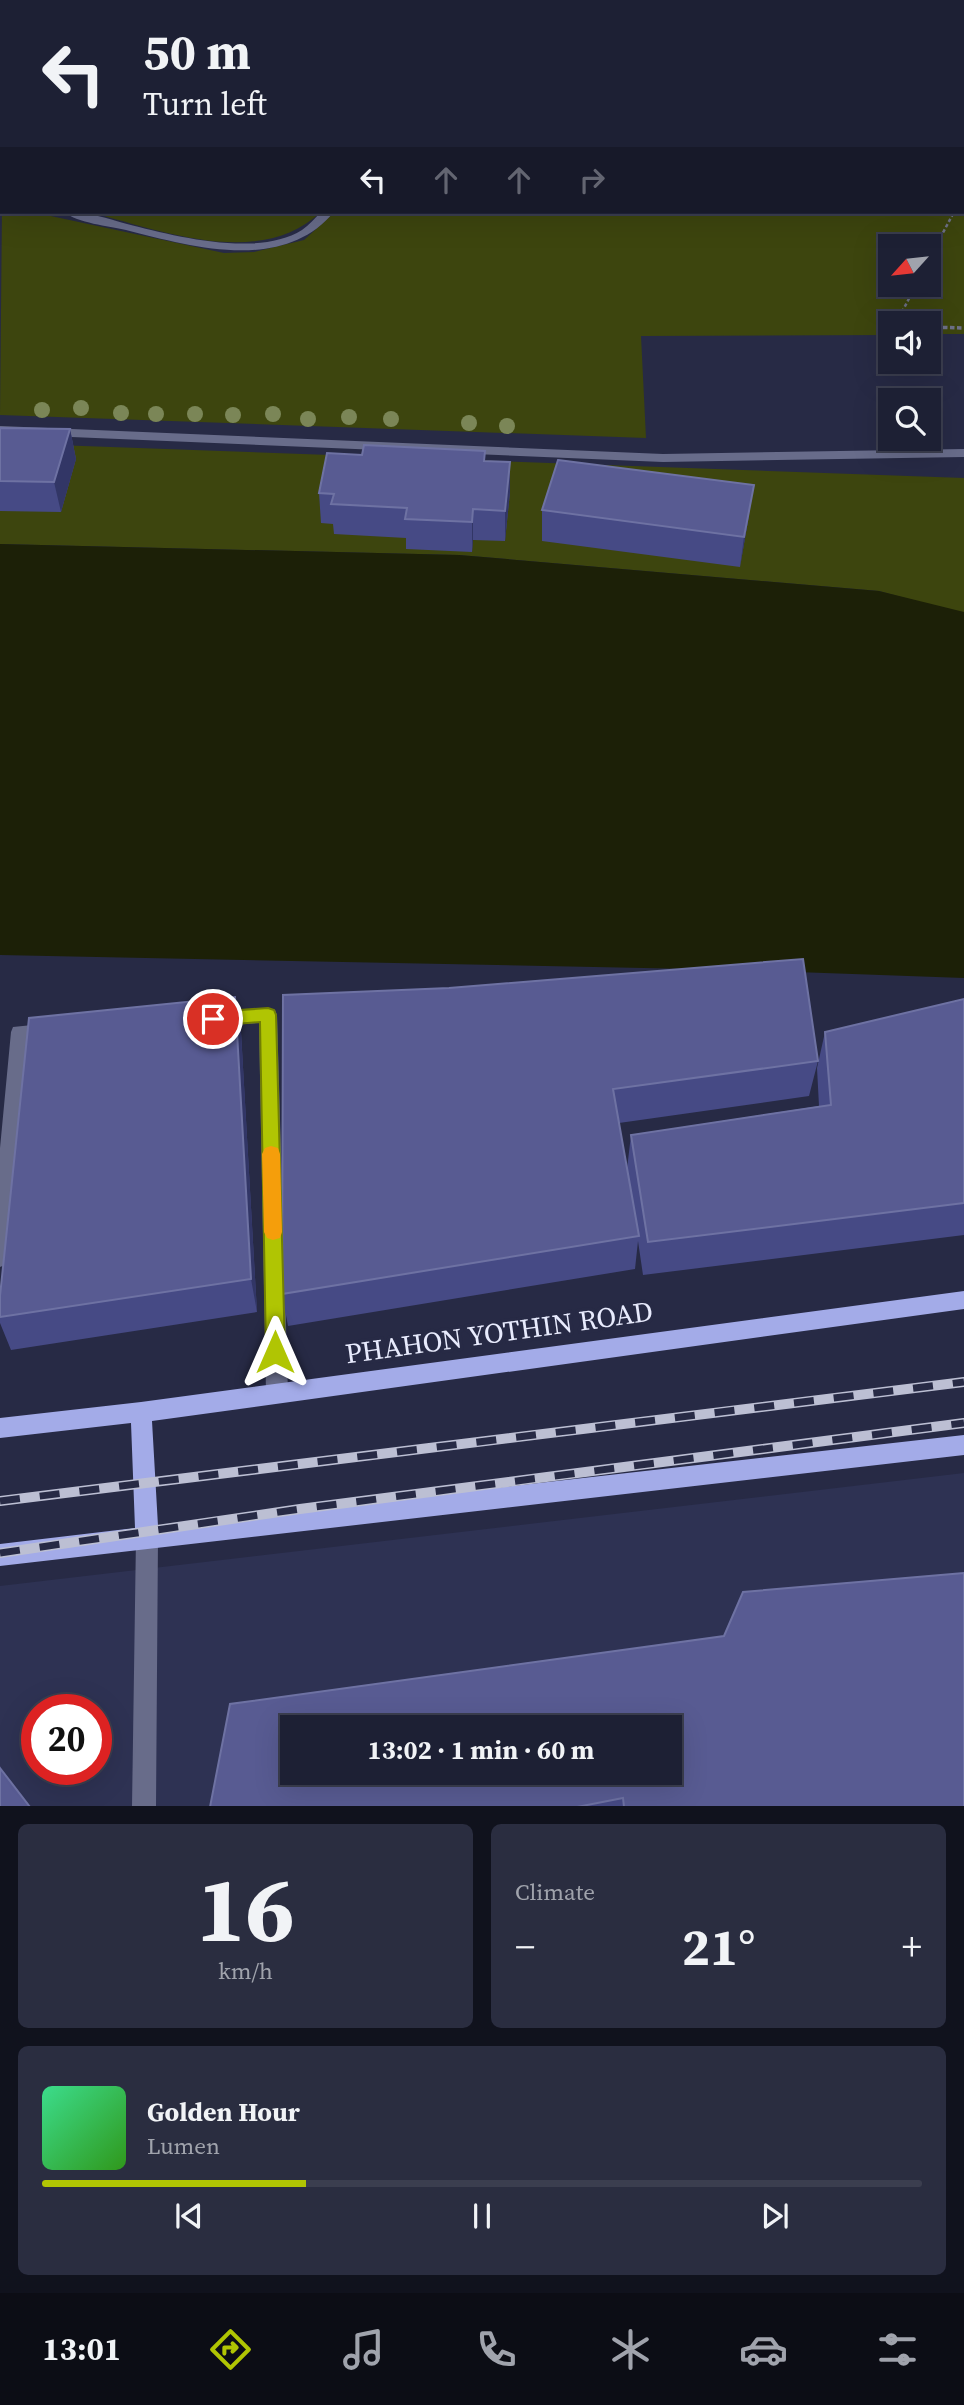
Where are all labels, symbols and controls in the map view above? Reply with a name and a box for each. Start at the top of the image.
text: 50 m [143,18,251,85]
icon: left [28,28,119,119]
text: Turn left [143,82,267,126]
icon: left [354,161,392,199]
icon: ahead [427,161,465,199]
icon: ahead [500,161,538,199]
icon: right [573,161,611,199]
north arrow [878,234,942,298]
map controls [878,234,941,451]
button: sound [878,311,941,374]
button: search [878,388,941,451]
pin [183,989,243,1049]
icon: arrive [194,1000,232,1038]
street label: PHAHON YOTHIN ROAD [343,1292,655,1372]
position arrow [238,1315,312,1389]
speed limit sign: 20 [21,1694,112,1785]
text: 13:02 · 1 min · 60 m [368,1732,594,1768]
text: 16 [196,1847,295,1971]
text: Climate [515,1876,595,1908]
text: 21° [682,1911,755,1982]
text: − [515,1921,535,1973]
text: + [902,1921,922,1973]
text: km/h [218,1955,273,1987]
text: Golden Hour [147,2094,300,2130]
text: Lumen [147,2130,220,2162]
icon: previous [170,2197,208,2235]
icon: pause [463,2197,501,2235]
icon: next [756,2197,794,2235]
icon: directions [206,2325,255,2374]
icon: music [339,2325,388,2374]
icon: phone [472,2325,521,2374]
icon: climate [606,2325,655,2374]
icon: car [739,2325,788,2374]
icon: filters [873,2325,922,2374]
text: 13:01 [42,2327,121,2371]

